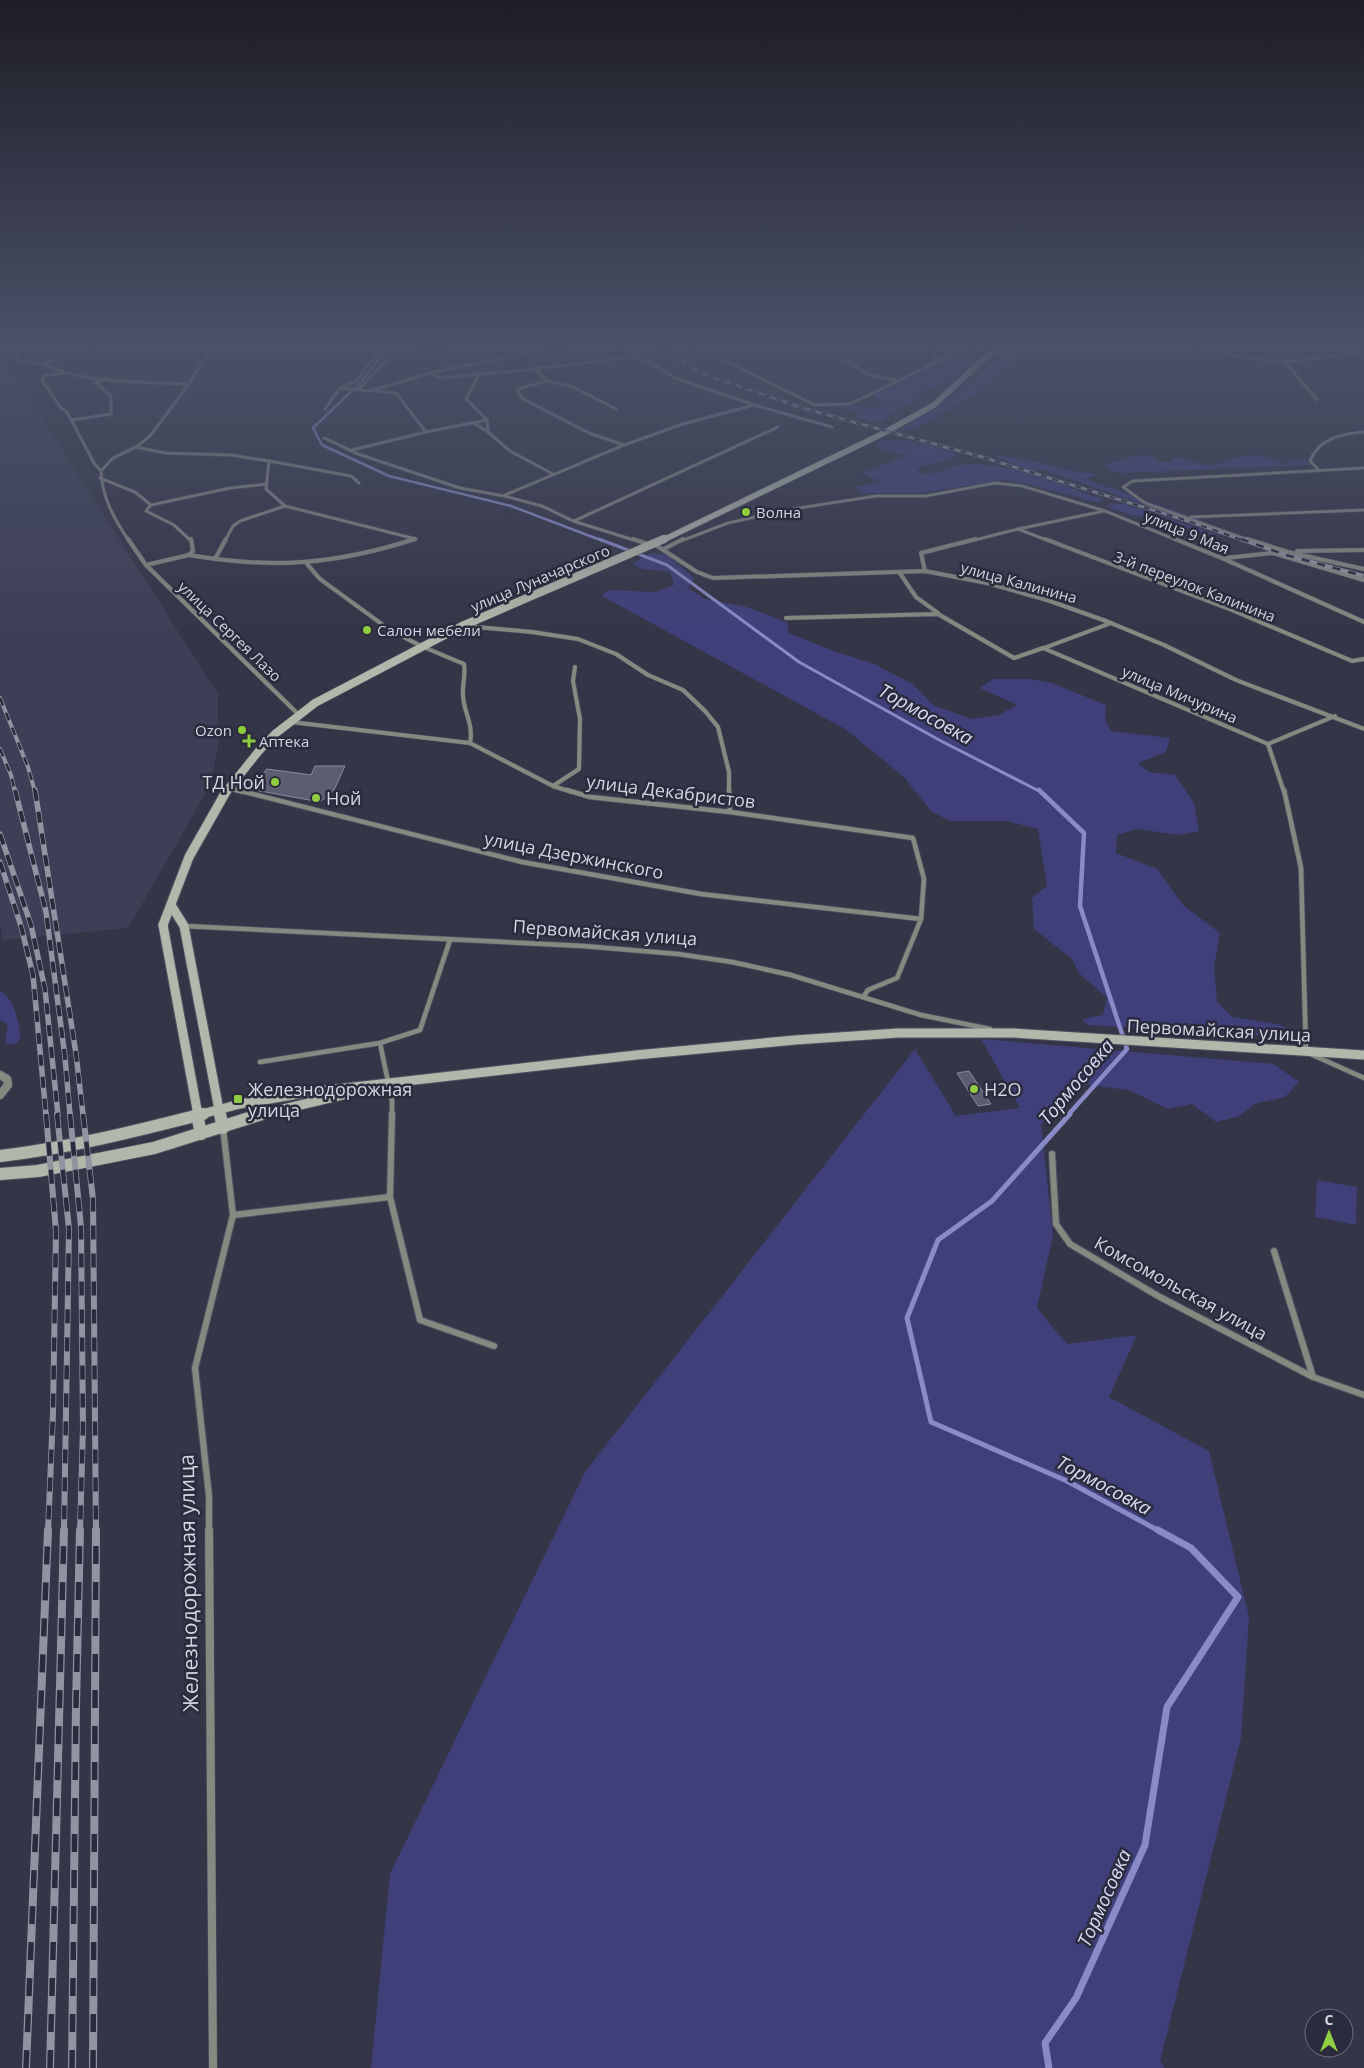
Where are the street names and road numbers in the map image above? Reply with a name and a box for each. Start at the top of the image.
street label: улица 9 Мая [1142,506,1232,558]
street label: улица Луначарского [467,540,613,616]
street label: 3-й переулок Калинина [1111,546,1279,626]
street label: улица Калинина [959,557,1079,607]
street label: улица Сергея Лазо [174,576,286,686]
street label: улица Мичурина [1119,661,1241,727]
street label: улица Декабристов [585,769,757,813]
street label: улица Дзержинского [482,826,666,884]
street label: Первомайская улица [512,914,698,950]
street label: Первомайская улица [1126,1013,1312,1047]
street label: Комсомольская улица [1090,1230,1272,1346]
street label: Железнодорожная улица [172,1454,204,1712]

